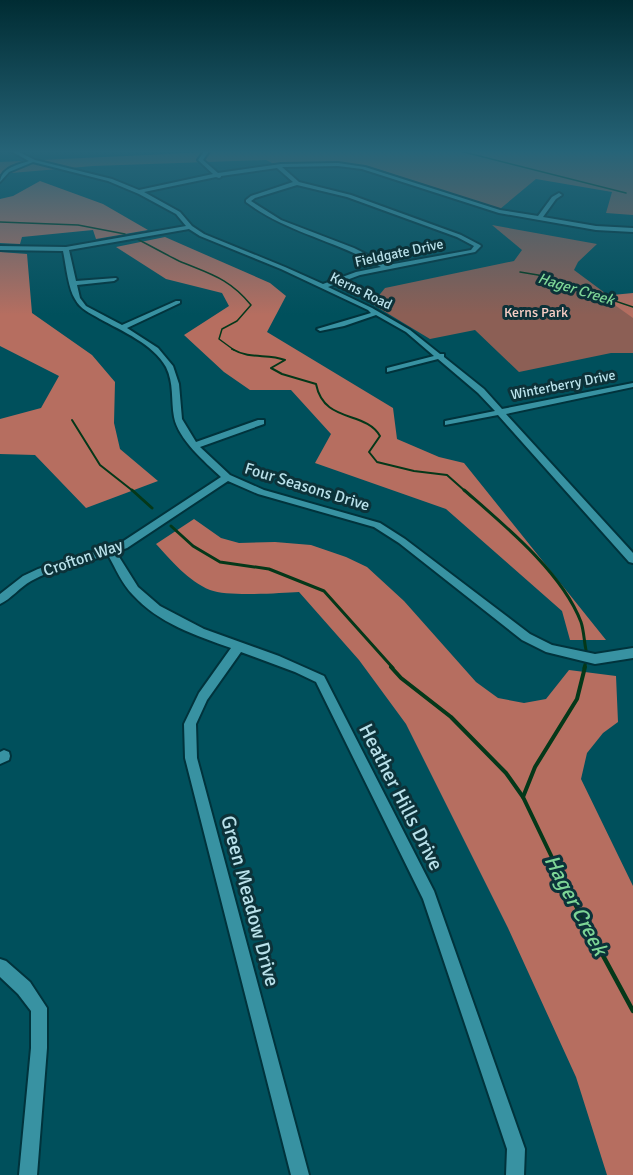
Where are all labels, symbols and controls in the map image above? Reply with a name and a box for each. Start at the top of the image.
street label: Fieldgate Drive [353,235,445,271]
street label: Kerns Road [327,269,395,313]
water label: Hager Creek [536,269,618,310]
park label: Kerns Park [504,304,568,321]
street label: Winterberry Drive [509,367,617,403]
street label: Four Seasons Drive [242,458,372,516]
street label: Crofton Way [41,535,126,581]
street label: Heather Hills Drive [353,719,449,875]
street label: Green Meadow Drive [215,813,285,989]
water label: Hager Creek [539,850,615,962]

